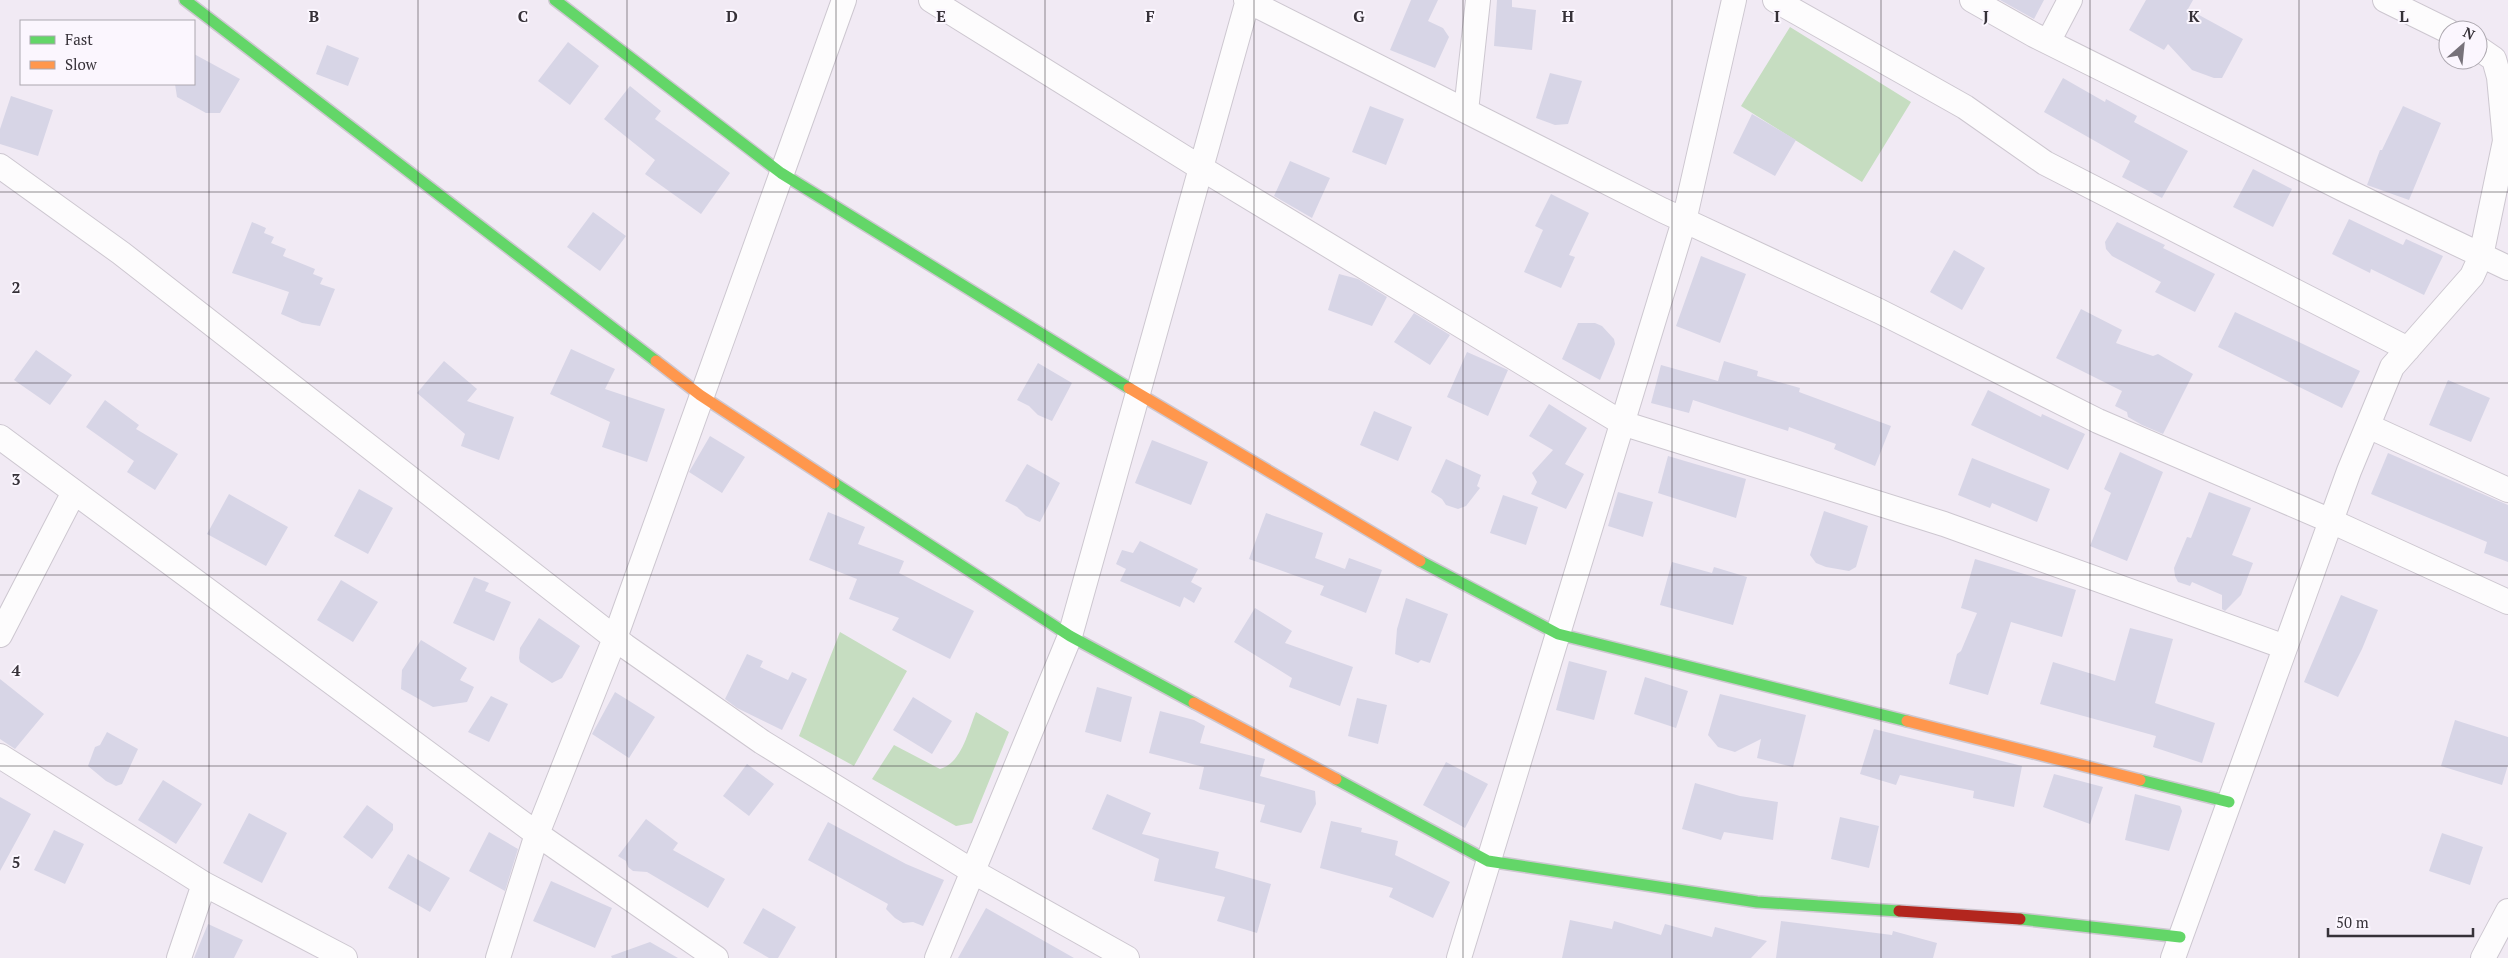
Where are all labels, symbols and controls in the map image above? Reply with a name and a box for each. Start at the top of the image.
text: B [309,5,319,27]
text: C [518,5,528,27]
text: D [726,5,738,27]
text: E [936,5,946,27]
text: F [1145,5,1155,27]
text: G [1353,5,1365,27]
text: H [1562,5,1574,27]
text: I [1774,5,1780,27]
text: J [1983,5,1989,27]
text: K [2188,5,2200,27]
text: L [2399,5,2409,27]
legend [20,20,195,85]
north arrow [2438,20,2488,70]
text: N [2460,22,2479,44]
text: Fast [65,29,93,49]
text: Slow [65,54,98,74]
text: 2 [11,276,21,298]
text: 3 [11,468,21,490]
text: 4 [11,659,21,681]
text: 5 [11,851,21,873]
scale bar [2328,906,2473,938]
text: 50 m [2336,912,2369,932]

